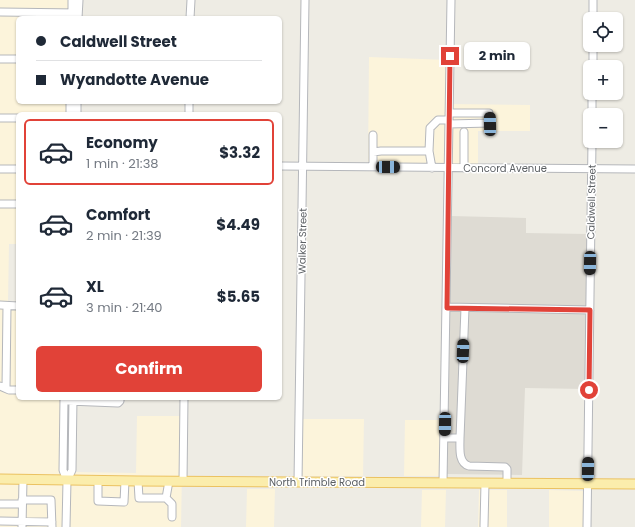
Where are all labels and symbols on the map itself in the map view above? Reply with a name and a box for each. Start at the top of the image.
callout: 2 min [464,42,530,70]
route end [441,47,459,65]
car [484,112,496,136]
car [376,161,400,173]
street label: Concord Avenue [463,161,547,176]
street label: Caldwell Street [583,164,600,240]
street label: Walker Street [294,208,311,274]
car [584,251,596,275]
car [457,339,469,363]
route start [580,381,598,399]
car [439,412,451,436]
car [582,457,594,481]
street label: North Trimble Road [269,475,365,490]

